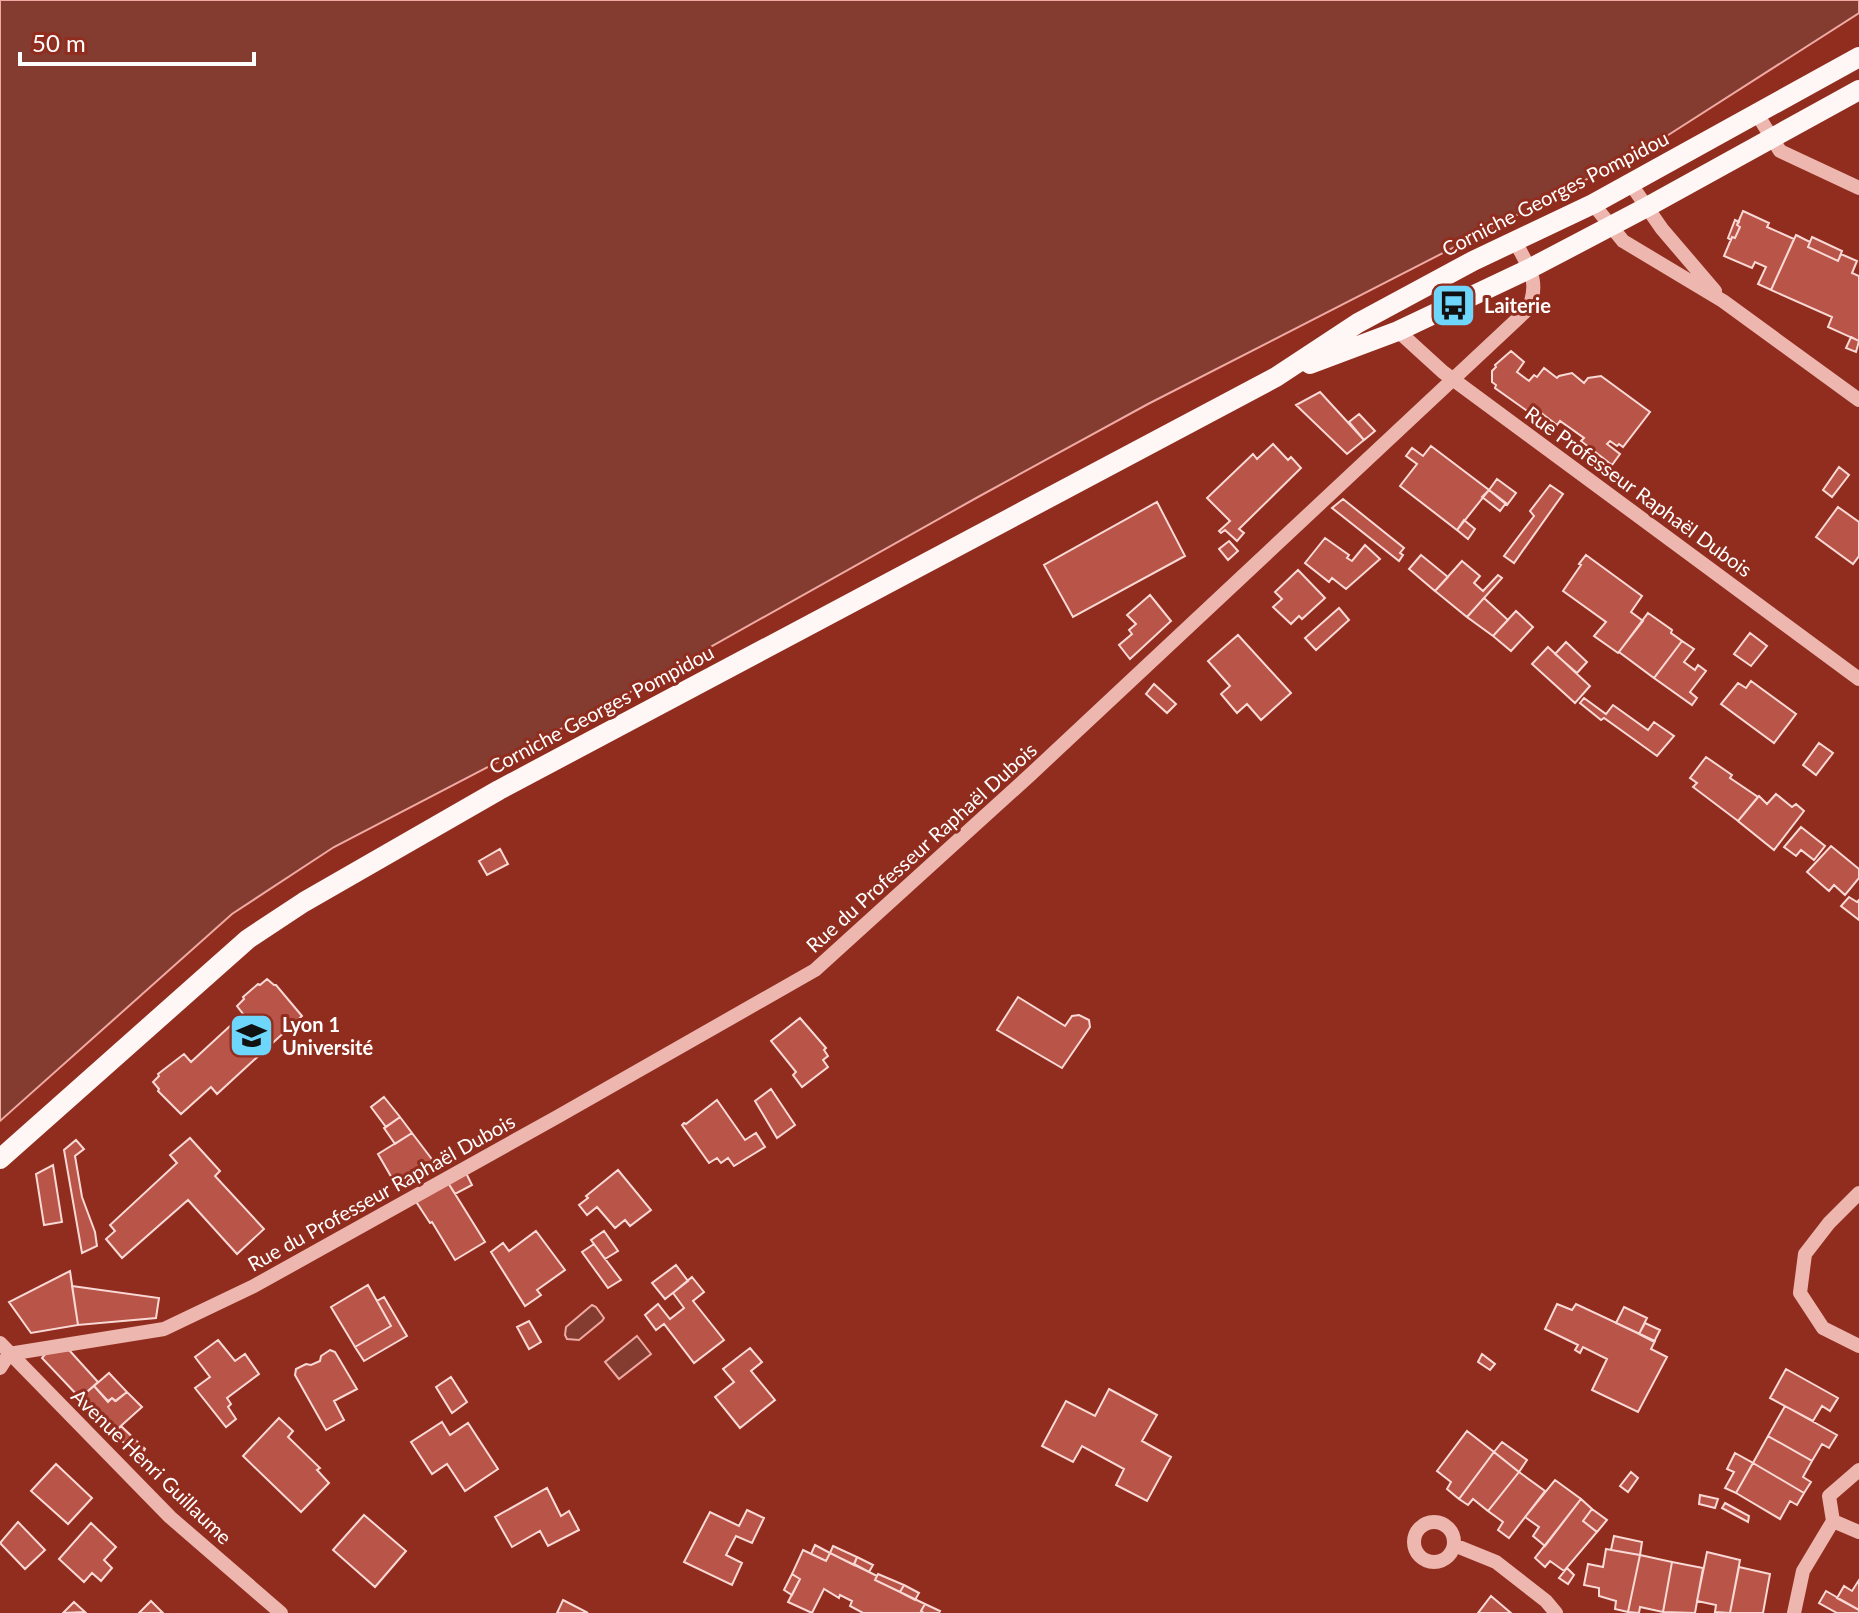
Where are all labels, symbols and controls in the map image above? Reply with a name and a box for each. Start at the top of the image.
scale bar [20,16,254,66]
text: 50 m [32,28,86,57]
street label: Corniche Georges Pompidou [1438,125,1672,261]
bus stop icon: Laiterie [1429,281,1477,329]
place label: Laiterie [1484,293,1551,317]
street label: Rue Professeur Raphaël Dubois [1521,401,1757,581]
street label: Corniche Georges Pompidou [485,639,717,779]
street label: Rue du Professeur Raphaël Dubois [801,737,1041,957]
school or university icon: Lyon 1 Université [227,1011,275,1059]
place label: Lyon 1 Université [282,1012,373,1059]
street label: Rue du Professeur Raphaël Dubois [243,1108,519,1276]
street label: Avenue Henri Guillaume [67,1383,237,1549]

